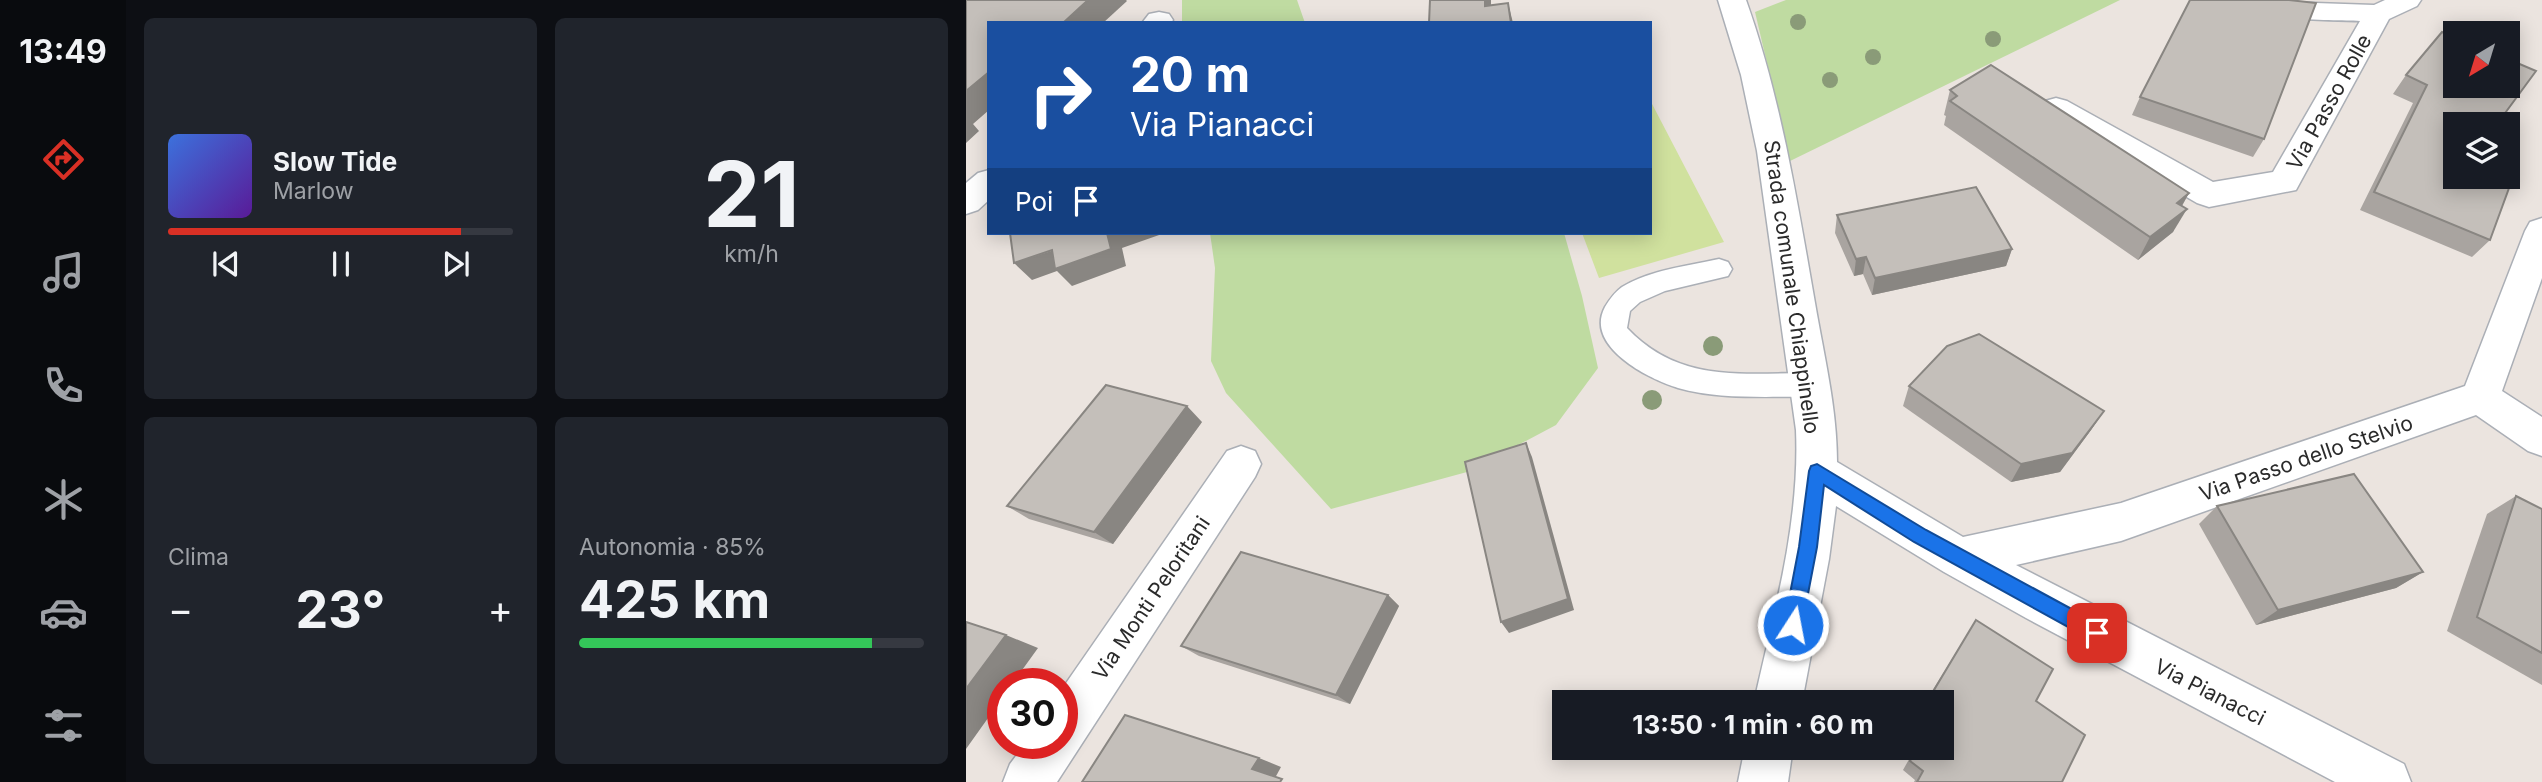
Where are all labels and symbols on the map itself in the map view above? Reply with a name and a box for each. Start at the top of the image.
north arrow [2443,21,2520,98]
street label: Via Passo Rolle [2281,30,2377,174]
street label: Strada comunale Chiappinello [1759,139,1825,435]
street label: Via Passo dello Stelvio [2196,410,2416,506]
street label: Via Monti Peloritani [1087,511,1215,685]
position arrow [1756,588,1830,662]
pin [2067,603,2127,663]
street label: Via Pianacci [2150,653,2270,731]
speed limit sign: 30 [987,668,1078,759]

